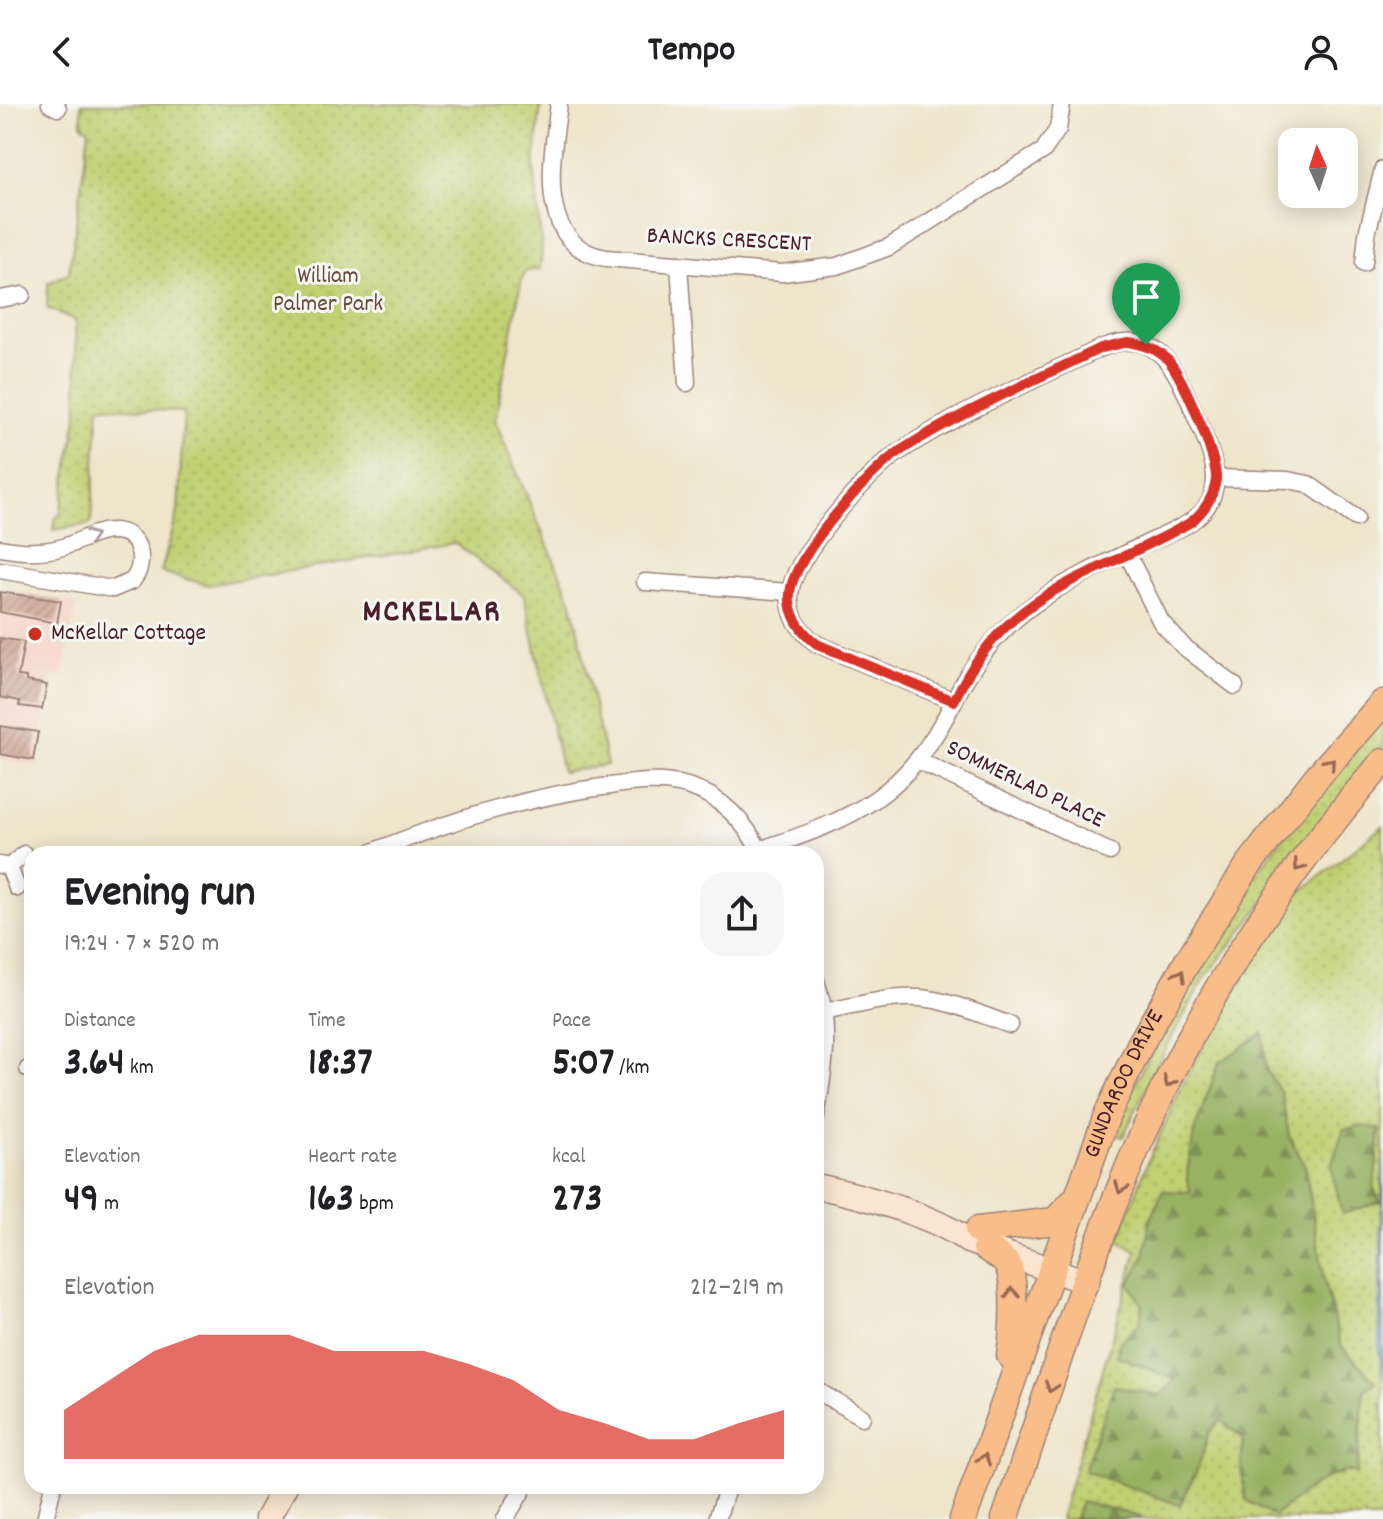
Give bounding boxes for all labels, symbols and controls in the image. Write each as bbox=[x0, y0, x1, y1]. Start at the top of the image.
text: Tempo bbox=[648, 26, 735, 78]
icon: back bbox=[40, 30, 84, 74]
icon: person bbox=[1299, 30, 1343, 74]
north arrow bbox=[1278, 128, 1358, 208]
map controls bbox=[1278, 128, 1358, 208]
street label: BANCKS CRESCENT bbox=[646, 220, 812, 262]
park label: William Palmer Park bbox=[273, 260, 383, 322]
pin bbox=[1112, 263, 1180, 345]
icon: arrive bbox=[1124, 275, 1168, 319]
one-way arrow bbox=[84, 529, 98, 546]
district label: MCKELLAR bbox=[362, 591, 502, 637]
place label: McKellar Cottage bbox=[51, 617, 206, 651]
marker: McKellar Cottage bbox=[26, 625, 44, 643]
street label: SOMMERLAD PLACE bbox=[940, 732, 1110, 838]
one-way arrow bbox=[1320, 758, 1334, 773]
one-way arrow bbox=[1295, 858, 1309, 872]
text: Evening run bbox=[64, 864, 255, 927]
button: share bbox=[700, 872, 784, 956]
text: 19:24 · 7 × 520 m bbox=[64, 926, 219, 963]
one-way arrow bbox=[1170, 969, 1186, 984]
street label: GUNDAROO DRIVE bbox=[1076, 1004, 1173, 1163]
text: Distance bbox=[64, 1006, 136, 1037]
text: Time bbox=[308, 1006, 346, 1037]
text: Pace bbox=[552, 1006, 591, 1037]
text: 3.64 bbox=[64, 1037, 125, 1094]
text: 18:37 bbox=[308, 1037, 373, 1094]
text: 5:07 bbox=[552, 1037, 614, 1094]
text: km bbox=[125, 1053, 154, 1084]
text: /km bbox=[614, 1053, 650, 1084]
one-way arrow bbox=[1163, 1073, 1178, 1088]
text: Elevation bbox=[64, 1142, 141, 1173]
text: Heart rate bbox=[308, 1142, 397, 1173]
text: kcal bbox=[552, 1142, 585, 1173]
text: 49 bbox=[64, 1173, 99, 1230]
text: 163 bbox=[308, 1173, 354, 1230]
text: 273 bbox=[552, 1173, 603, 1230]
one-way arrow bbox=[1114, 1180, 1131, 1194]
text: m bbox=[99, 1189, 119, 1220]
text: bpm bbox=[354, 1189, 394, 1220]
text: Elevation bbox=[64, 1270, 154, 1307]
text: 212–219 m bbox=[690, 1270, 784, 1307]
one-way arrow bbox=[1004, 1286, 1021, 1299]
one-way arrow bbox=[1044, 1379, 1060, 1393]
one-way arrow bbox=[974, 1452, 990, 1466]

